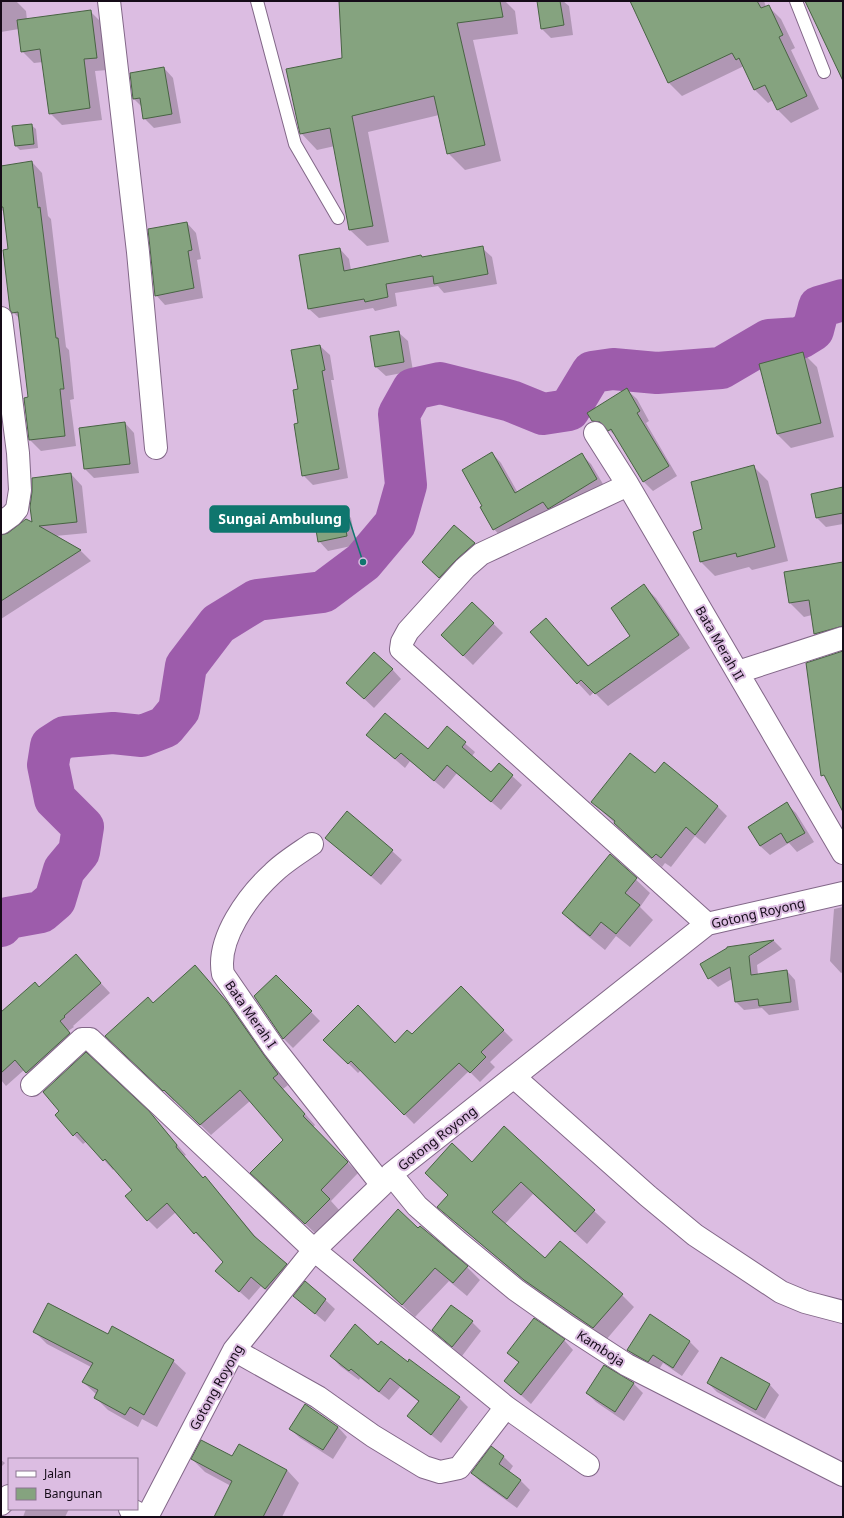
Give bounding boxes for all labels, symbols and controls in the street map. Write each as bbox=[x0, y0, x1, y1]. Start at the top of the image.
callout: Sungai Ambulung bbox=[210, 506, 349, 532]
text: Sungai Ambulung bbox=[218, 509, 342, 528]
street label: Bata Merah II bbox=[691, 603, 749, 683]
street label: Gotong Royong bbox=[709, 893, 807, 933]
street label: Bata Merah I bbox=[221, 977, 281, 1051]
street label: Gotong Royong bbox=[394, 1102, 480, 1174]
street label: Kamboja bbox=[573, 1326, 629, 1370]
street label: Gotong Royong bbox=[185, 1341, 247, 1433]
legend bbox=[8, 1458, 138, 1510]
text: Jalan bbox=[43, 1465, 71, 1482]
text: Bangunan bbox=[44, 1485, 102, 1502]

